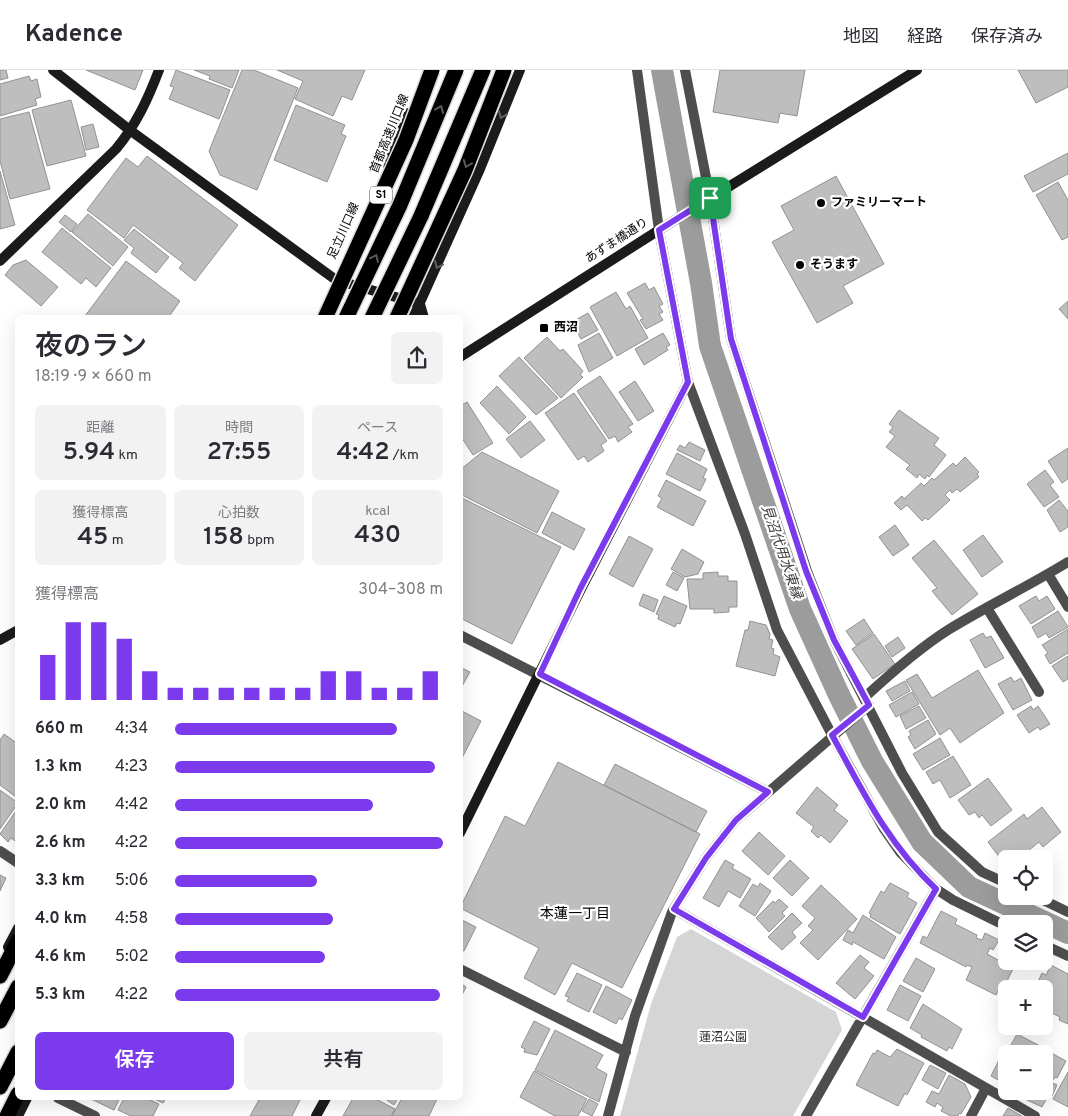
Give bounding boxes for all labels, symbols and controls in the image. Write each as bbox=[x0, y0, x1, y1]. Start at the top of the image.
text: Kadence bbox=[25, 20, 123, 50]
text: 地図 bbox=[843, 26, 879, 49]
text: 経路 bbox=[907, 26, 943, 49]
text: 保存済み bbox=[971, 26, 1043, 49]
street label: 首都高速川口線 bbox=[367, 92, 413, 176]
one-way arrow bbox=[434, 105, 444, 114]
one-way arrow bbox=[498, 110, 508, 119]
one-way arrow bbox=[463, 159, 473, 168]
pin bbox=[689, 177, 731, 219]
icon: arrive bbox=[696, 184, 724, 212]
road number: S1 bbox=[370, 186, 392, 204]
place label: ファミリーマート bbox=[831, 195, 927, 211]
marker: ファミリーマート bbox=[815, 197, 827, 209]
street label: 足立川口線 bbox=[324, 200, 364, 262]
street label: あずま橋通り bbox=[582, 215, 652, 267]
one-way arrow bbox=[369, 254, 379, 263]
place label: そうます bbox=[810, 257, 858, 273]
marker: そうます bbox=[794, 259, 806, 271]
one-way arrow bbox=[434, 260, 444, 269]
place label: 西沼 bbox=[554, 320, 578, 336]
marker: 西沼 bbox=[538, 322, 550, 334]
text: 夜のラン bbox=[35, 330, 147, 366]
button: share bbox=[391, 332, 443, 384]
text: 18:19 · 9 × 660 m bbox=[35, 367, 151, 387]
text: 距離 bbox=[86, 420, 114, 437]
text: 時間 bbox=[225, 420, 253, 437]
text: ペース bbox=[357, 420, 398, 437]
text: 5.94 bbox=[63, 437, 115, 469]
text: 27:55 bbox=[207, 437, 271, 469]
text: 4:42 bbox=[336, 437, 389, 469]
text: km bbox=[115, 447, 138, 464]
text: /km bbox=[389, 447, 419, 464]
text: kcal bbox=[365, 503, 390, 520]
water label: 見沼代用水東縁 bbox=[757, 503, 806, 603]
text: 獲得標高 bbox=[72, 505, 128, 522]
text: 心拍数 bbox=[218, 505, 260, 522]
text: 430 bbox=[354, 520, 401, 552]
text: 45 bbox=[77, 522, 108, 554]
text: 158 bbox=[203, 522, 244, 554]
text: m bbox=[108, 532, 124, 549]
text: bpm bbox=[244, 532, 275, 549]
text: 304–308 m bbox=[358, 580, 443, 600]
text: 獲得標高 bbox=[35, 585, 99, 605]
text: 660 m bbox=[35, 719, 83, 739]
text: 4:34 bbox=[115, 719, 148, 739]
text: 1.3 km bbox=[35, 757, 82, 777]
text: 4:23 bbox=[115, 757, 148, 777]
text: 2.0 km bbox=[35, 795, 86, 815]
text: 4:42 bbox=[115, 795, 148, 815]
text: 2.6 km bbox=[35, 833, 86, 853]
text: 4:22 bbox=[115, 833, 148, 853]
map controls bbox=[998, 850, 1053, 1100]
button: locate bbox=[998, 850, 1053, 905]
text: 3.3 km bbox=[35, 871, 85, 891]
text: 5:06 bbox=[115, 871, 148, 891]
district label: 本蓮一丁目 bbox=[540, 906, 610, 923]
text: 4.0 km bbox=[35, 909, 87, 929]
text: 4:58 bbox=[115, 909, 148, 929]
button: layers bbox=[998, 915, 1053, 970]
text: 4.6 km bbox=[35, 947, 86, 967]
text: 5:02 bbox=[115, 947, 149, 967]
button: + bbox=[998, 980, 1053, 1035]
text: 5.3 km bbox=[35, 985, 85, 1005]
text: 4:22 bbox=[115, 985, 148, 1005]
park label: 蓮沼公園 bbox=[699, 1030, 747, 1046]
button: 保存 bbox=[35, 1032, 234, 1090]
button: 共有 bbox=[244, 1032, 443, 1090]
button: − bbox=[998, 1045, 1053, 1100]

